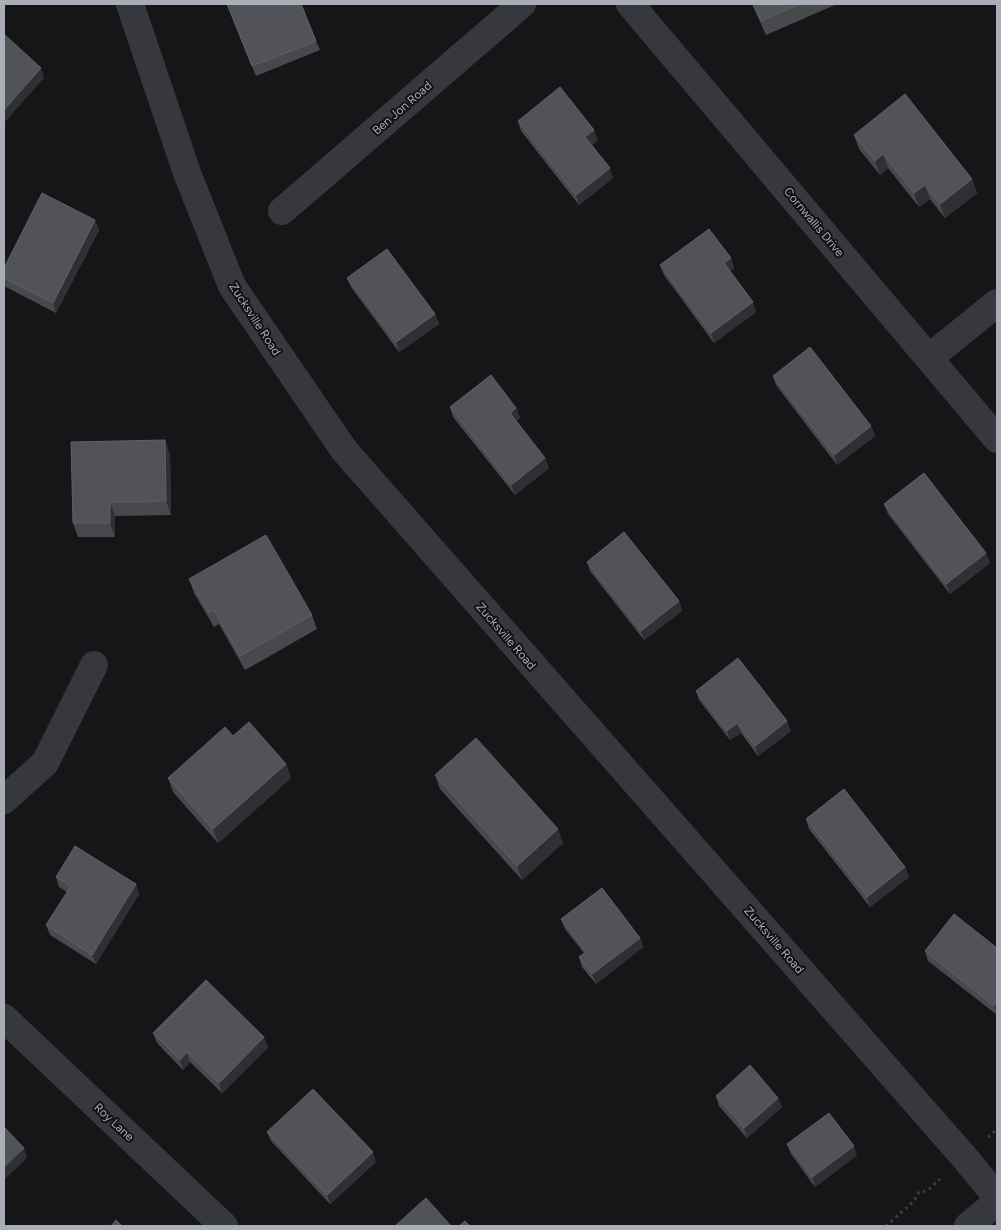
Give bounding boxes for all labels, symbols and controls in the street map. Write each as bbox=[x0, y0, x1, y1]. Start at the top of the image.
street label: Ben Jon Road bbox=[369, 78, 435, 138]
street label: Cornwallis Drive bbox=[781, 185, 847, 260]
street label: Zucksville Road bbox=[226, 280, 284, 358]
street label: Zucksville Road bbox=[473, 600, 539, 672]
street label: Zucksville Road bbox=[741, 904, 807, 976]
street label: Roy Lane bbox=[91, 1100, 137, 1144]

